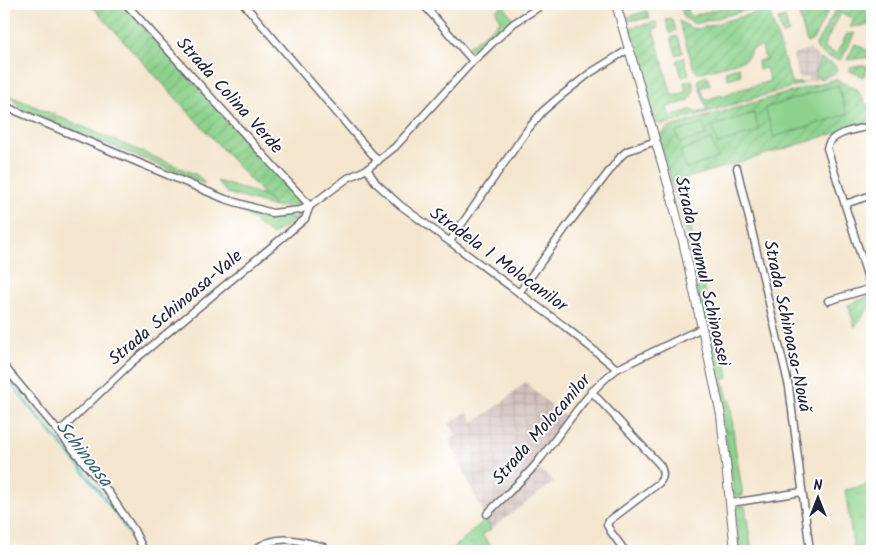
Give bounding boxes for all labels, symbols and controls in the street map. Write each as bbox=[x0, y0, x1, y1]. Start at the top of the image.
street label: Strada Colina Verde bbox=[168, 31, 290, 161]
street label: Strada Drumul Schinoasei bbox=[666, 173, 738, 370]
street label: Stradela 1 Molocanilor bbox=[423, 200, 574, 321]
street label: Strada Schinoasa-Nouă bbox=[754, 238, 819, 416]
street label: Strada Schinoasa-Vale bbox=[102, 243, 250, 373]
street label: Strada Molocanilor bbox=[485, 367, 599, 492]
water label: Schinoasa bbox=[48, 414, 120, 495]
north arrow bbox=[794, 472, 844, 522]
text: N bbox=[814, 475, 823, 497]

